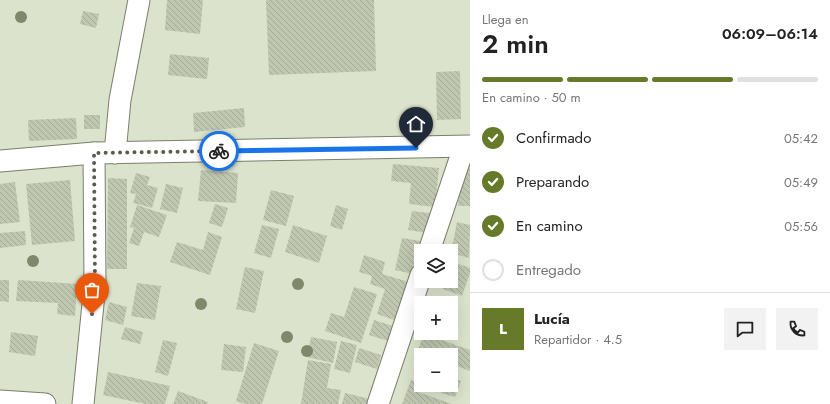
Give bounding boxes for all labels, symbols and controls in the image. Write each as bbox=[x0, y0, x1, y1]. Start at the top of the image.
text: Llega en bbox=[482, 10, 529, 29]
text: 06:09–06:14 bbox=[722, 23, 818, 45]
text: 2 min bbox=[482, 25, 549, 63]
text: En camino · 50 m bbox=[482, 88, 581, 107]
pin bbox=[399, 107, 433, 148]
icon: home bbox=[405, 113, 427, 135]
icon: check bbox=[482, 127, 504, 149]
text: Confirmado bbox=[516, 127, 591, 149]
text: 05:42 bbox=[784, 129, 818, 148]
courier bbox=[199, 131, 239, 171]
icon: bike bbox=[208, 140, 230, 162]
icon: check bbox=[482, 171, 504, 193]
text: Preparando bbox=[516, 171, 589, 193]
text: 05:49 bbox=[784, 173, 818, 192]
icon: check bbox=[482, 215, 504, 237]
text: En camino bbox=[516, 215, 583, 237]
text: 05:56 bbox=[784, 217, 818, 236]
map controls bbox=[414, 244, 458, 392]
button: layers bbox=[414, 244, 458, 288]
text: Entregado bbox=[516, 259, 581, 281]
pin bbox=[75, 273, 109, 314]
icon: bag bbox=[81, 279, 103, 301]
button: + bbox=[414, 296, 458, 340]
text: Lucía bbox=[534, 308, 570, 330]
button: chat bbox=[724, 308, 766, 350]
button: phone bbox=[776, 308, 818, 350]
text: L bbox=[499, 318, 507, 340]
text: Repartidor · 4.5 bbox=[534, 330, 622, 349]
button: − bbox=[414, 348, 458, 392]

